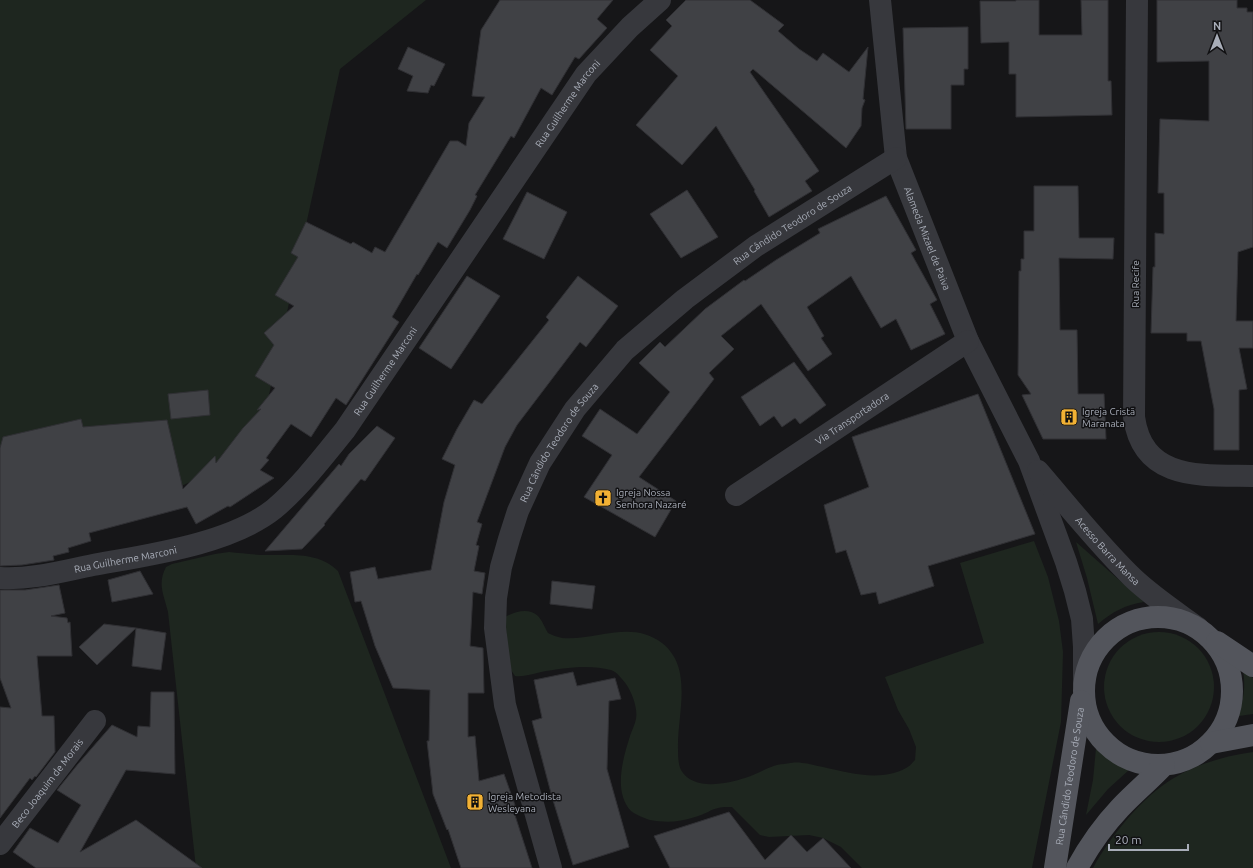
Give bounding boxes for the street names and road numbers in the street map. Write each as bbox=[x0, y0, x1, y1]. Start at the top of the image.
street label: Rua Guilherme Marconi bbox=[533, 57, 602, 149]
street label: Rua Cândido Teodoro de Souza bbox=[731, 182, 854, 267]
street label: Alameda Mizael de Paiva bbox=[902, 185, 953, 292]
street label: Rua Recife bbox=[1130, 260, 1141, 308]
street label: Rua Guilherme Marconi bbox=[351, 325, 419, 417]
street label: Rua Cândido Teodoro de Souza bbox=[517, 381, 600, 504]
street label: Via Transportadora bbox=[813, 390, 891, 446]
street label: Acesso Barra Mansa bbox=[1074, 514, 1142, 587]
street label: Rua Guilherme Marconi bbox=[73, 544, 178, 574]
street label: Rua Cândido Teodoro de Souza bbox=[1053, 707, 1085, 846]
street label: Beco Joaquim de Morais bbox=[9, 736, 85, 830]

